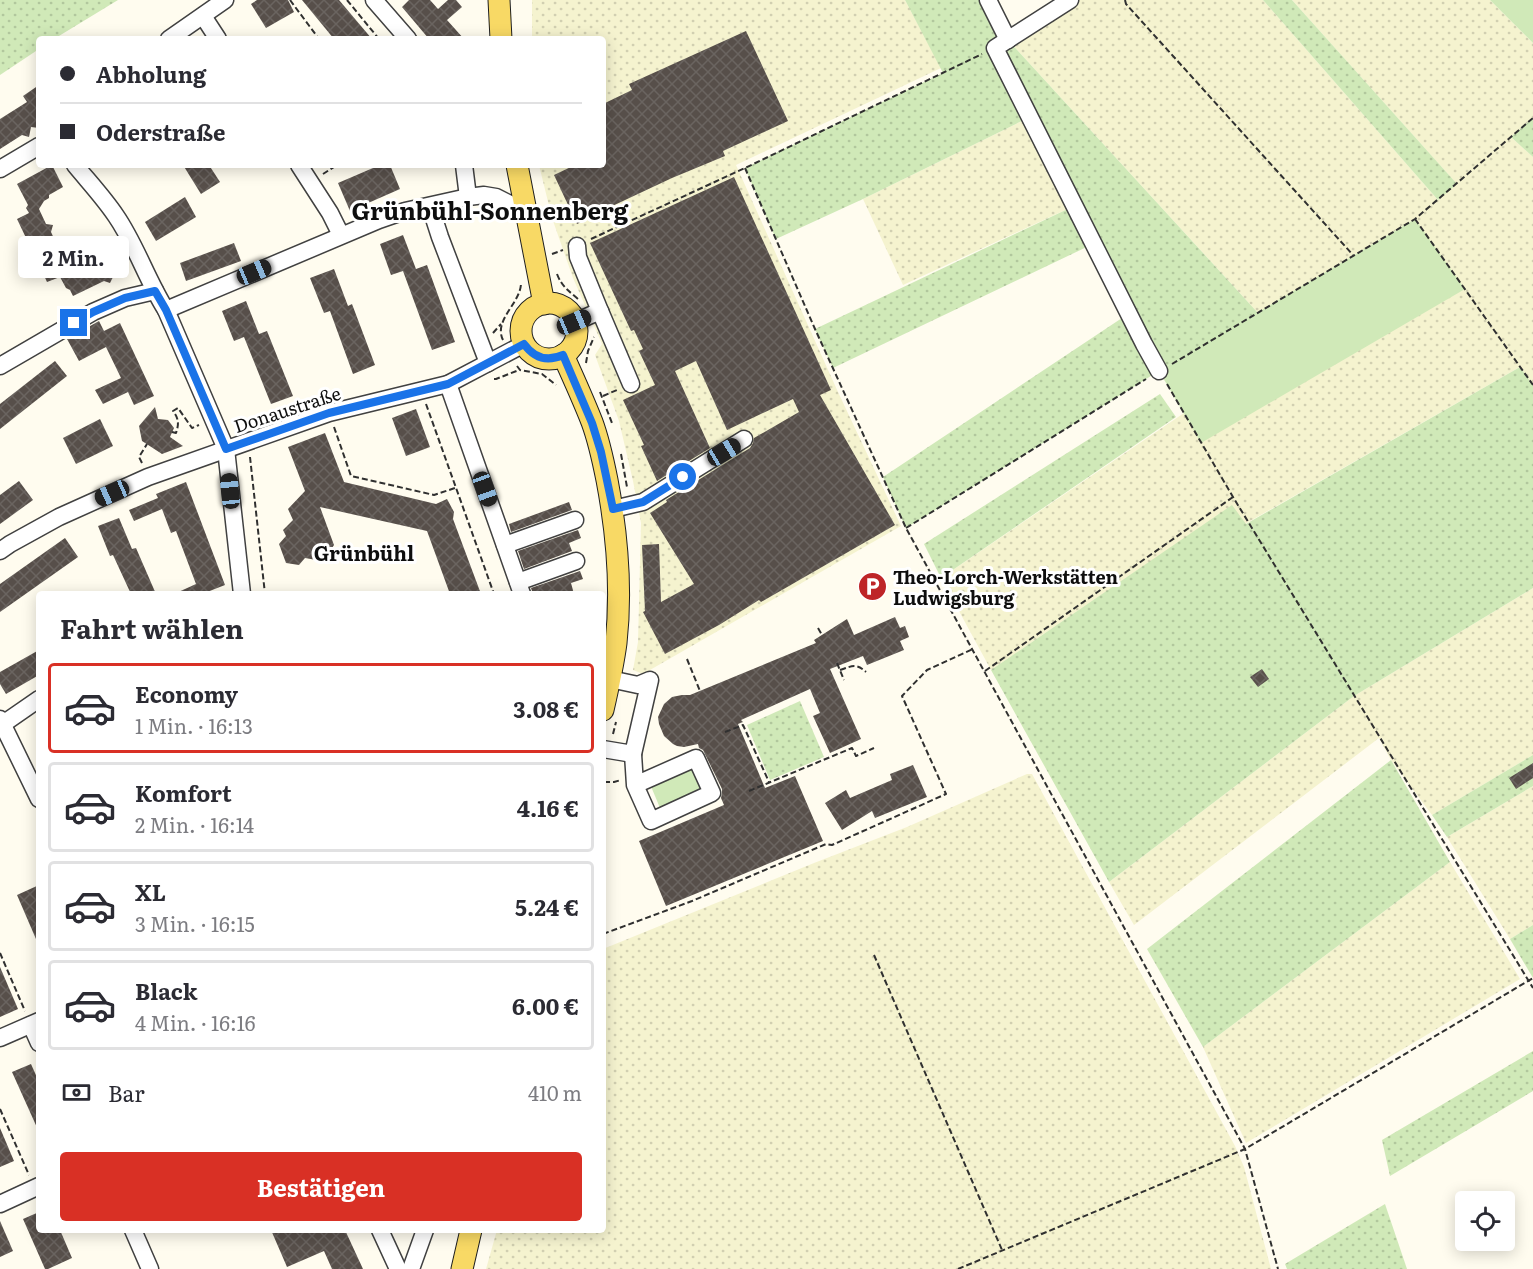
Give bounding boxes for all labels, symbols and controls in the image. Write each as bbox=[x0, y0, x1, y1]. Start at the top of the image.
text: Abholung bbox=[96, 57, 206, 90]
text: Oderstraße bbox=[96, 115, 226, 148]
district label: Grünbühl-Sonnenberg bbox=[352, 192, 629, 227]
callout: 2 Min. bbox=[19, 236, 130, 278]
text: 2 Min. bbox=[42, 242, 105, 272]
car bbox=[234, 257, 274, 287]
car bbox=[554, 307, 594, 337]
route end bbox=[60, 309, 87, 336]
street label: Donaustraße bbox=[230, 379, 344, 439]
car bbox=[704, 435, 744, 469]
route start bbox=[669, 463, 696, 490]
car bbox=[470, 469, 500, 509]
car bbox=[219, 472, 241, 510]
car bbox=[92, 477, 132, 509]
district label: Grünbühl bbox=[314, 537, 414, 567]
place label: Theo-Lorch-Werkstätten Ludwigsburg bbox=[893, 563, 1118, 611]
parking icon: Theo-Lorch-Werkstätten Ludwigsburg bbox=[856, 570, 888, 602]
text: Fahrt wählen bbox=[60, 607, 244, 647]
text: Economy bbox=[135, 677, 238, 710]
icon: car bbox=[63, 681, 117, 735]
text: 3.08 € bbox=[513, 692, 579, 725]
text: 1 Min. · 16:13 bbox=[135, 710, 253, 740]
text: Komfort bbox=[135, 776, 232, 809]
icon: car bbox=[63, 780, 117, 834]
text: 4.16 € bbox=[517, 791, 579, 824]
text: 2 Min. · 16:14 bbox=[135, 809, 254, 839]
text: XL bbox=[135, 875, 166, 908]
icon: car bbox=[63, 879, 117, 933]
text: 5.24 € bbox=[515, 890, 579, 923]
text: 3 Min. · 16:15 bbox=[135, 908, 255, 938]
text: Black bbox=[135, 974, 197, 1007]
icon: car bbox=[63, 978, 117, 1032]
text: 6.00 € bbox=[512, 989, 579, 1022]
text: 4 Min. · 16:16 bbox=[135, 1007, 256, 1037]
icon: cash bbox=[60, 1076, 93, 1109]
text: Bar bbox=[108, 1076, 145, 1109]
text: 410 m bbox=[528, 1077, 582, 1107]
button: Bestätigen bbox=[60, 1152, 582, 1221]
map controls bbox=[1455, 1191, 1515, 1251]
button: locate bbox=[1455, 1191, 1515, 1251]

